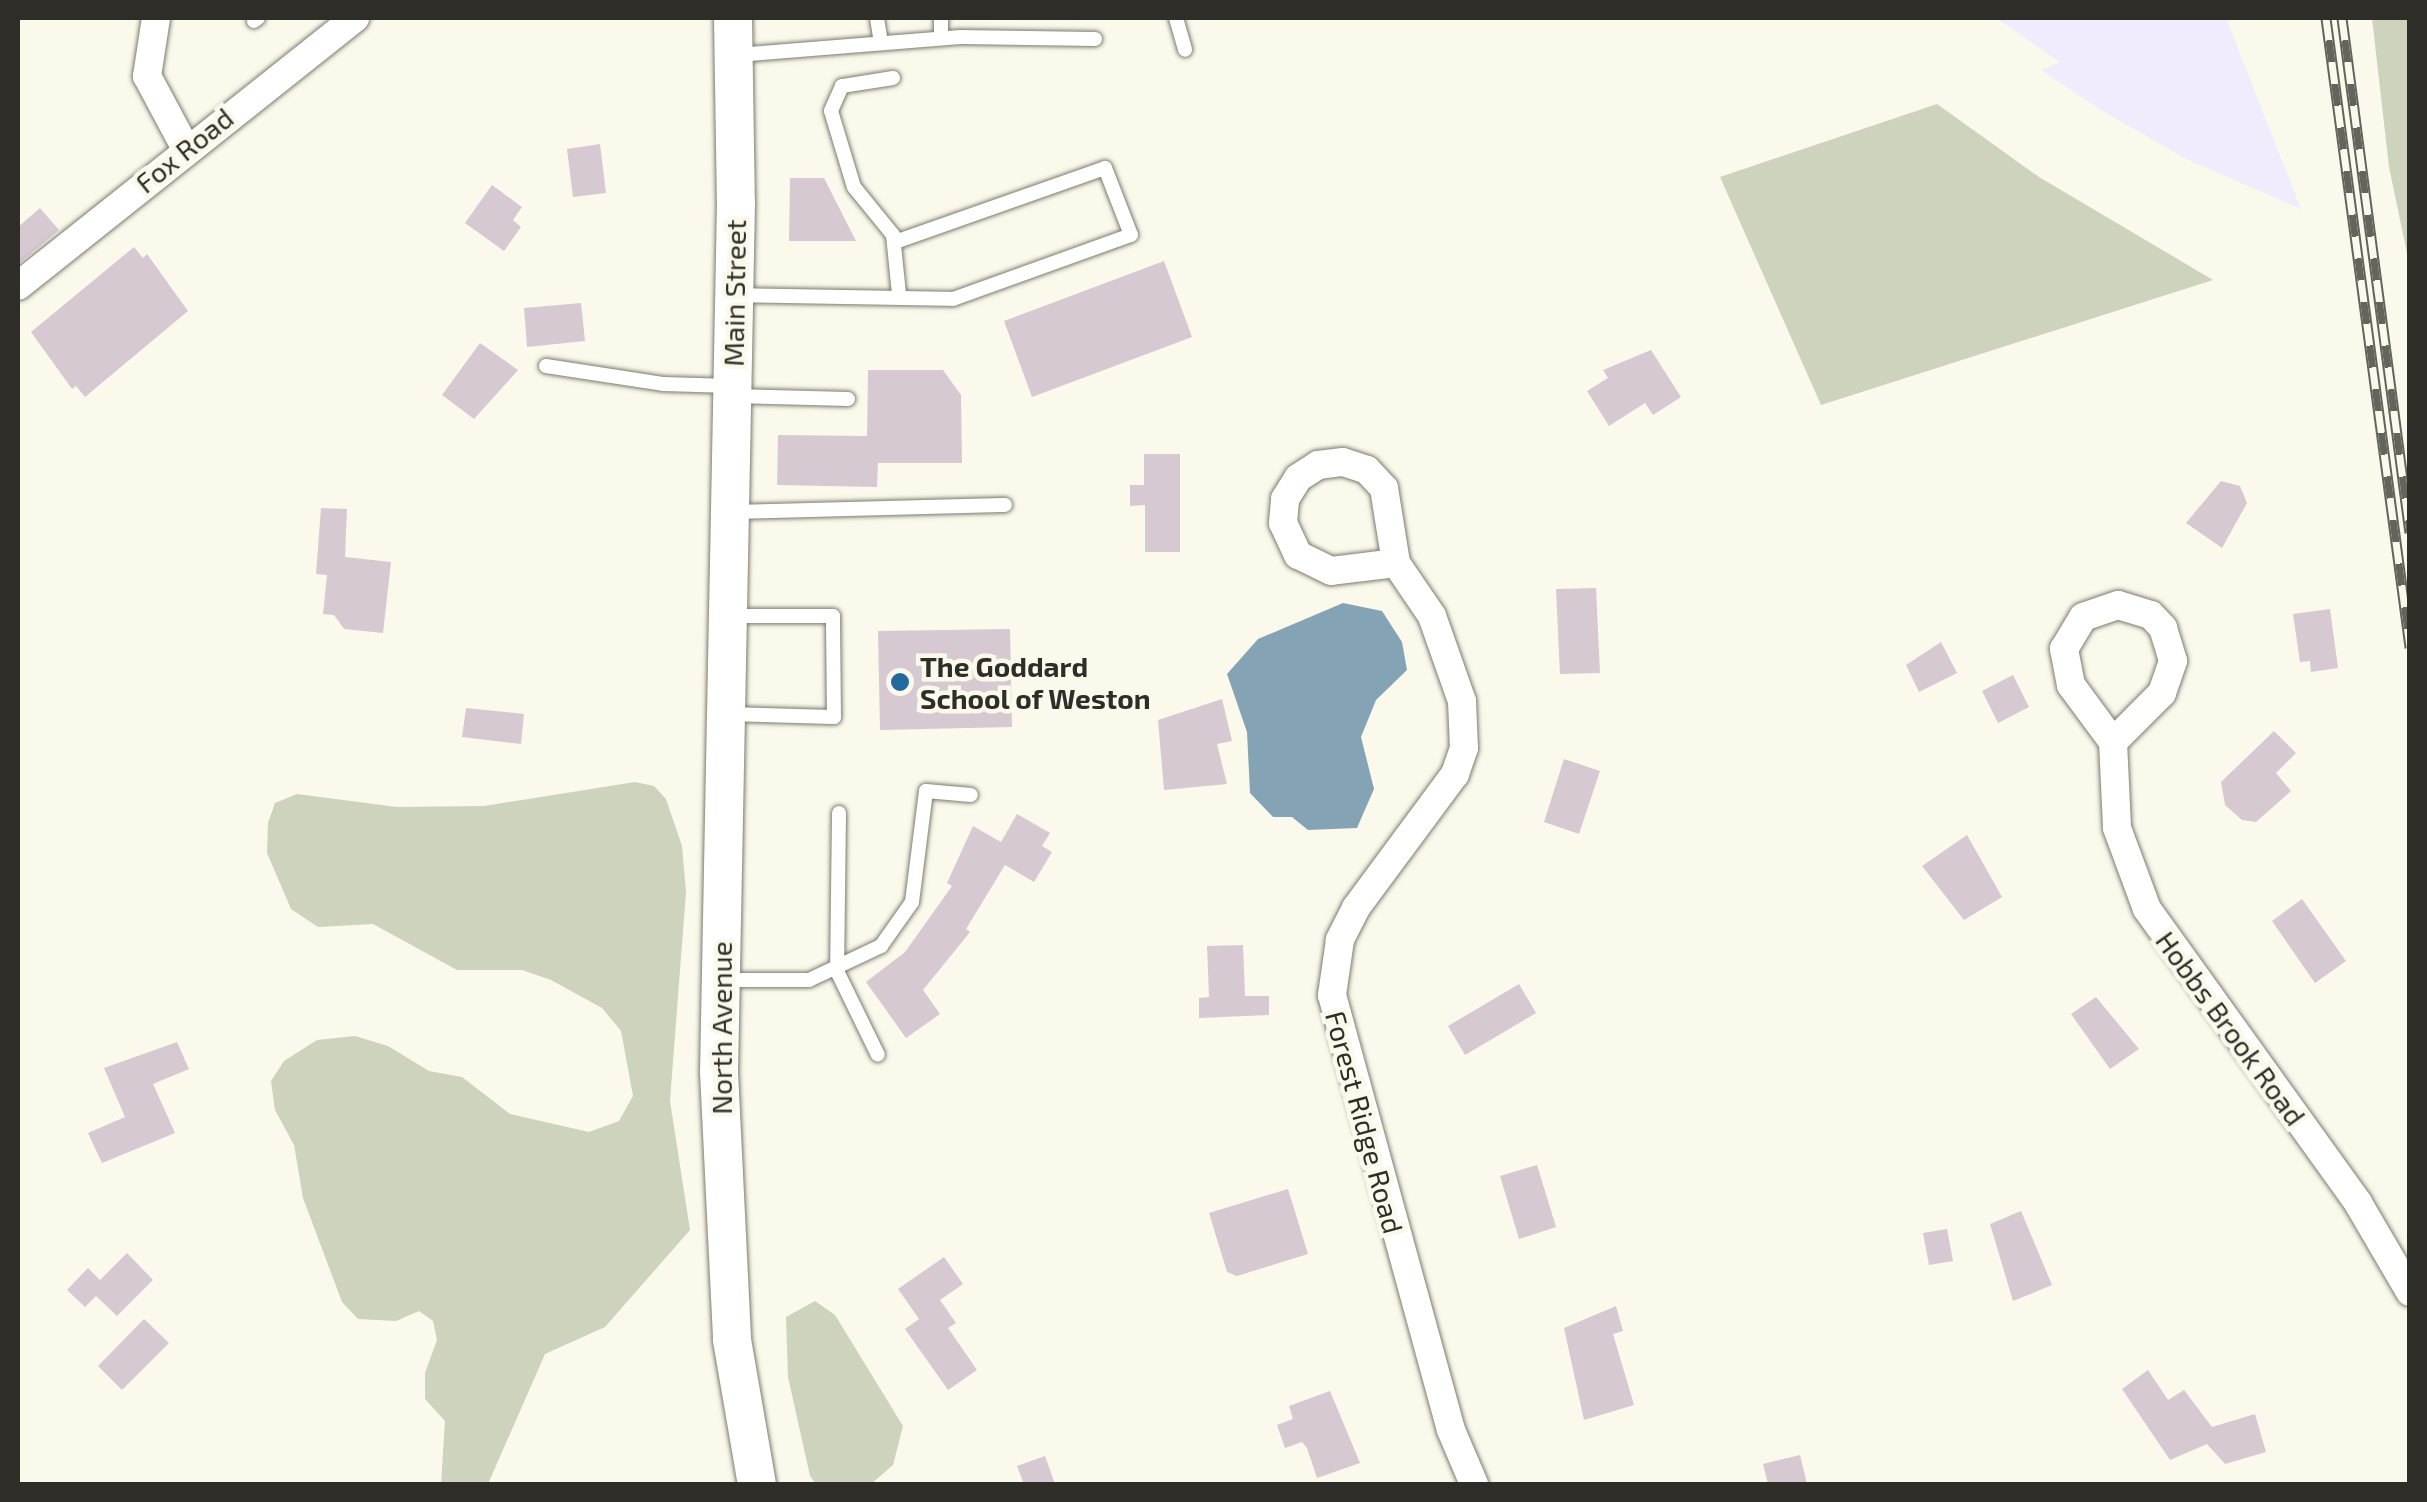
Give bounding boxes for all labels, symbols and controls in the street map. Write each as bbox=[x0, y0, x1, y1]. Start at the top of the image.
street label: Fox Road bbox=[128, 101, 240, 199]
street label: Main Street bbox=[716, 219, 752, 367]
place label: The Goddard School of Weston bbox=[920, 649, 1152, 715]
marker: The Goddard School of Weston bbox=[889, 671, 911, 693]
street label: Hobbs Brook Road bbox=[2149, 924, 2313, 1132]
street label: North Avenue bbox=[704, 941, 738, 1115]
street label: Forest Ridge Road bbox=[1319, 1007, 1411, 1237]

